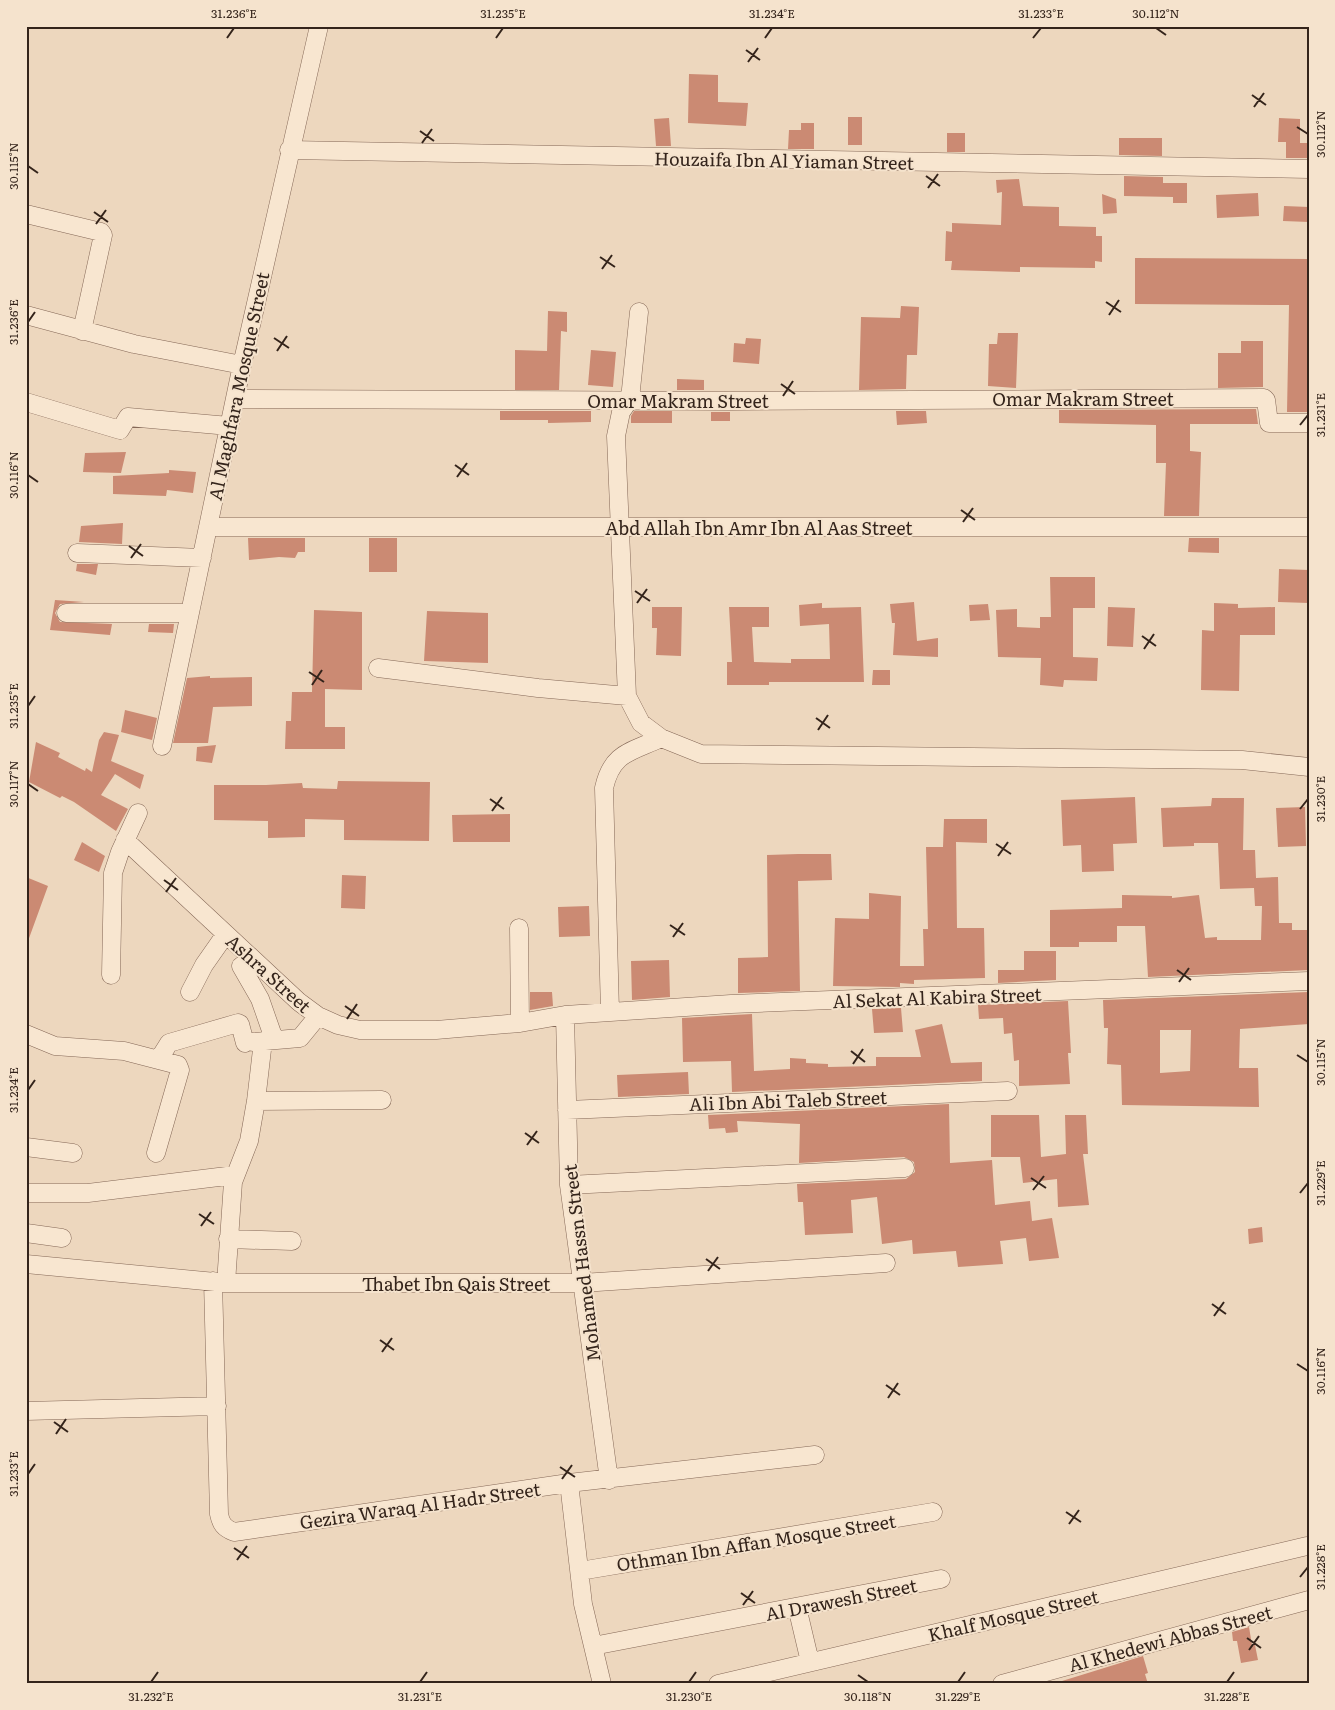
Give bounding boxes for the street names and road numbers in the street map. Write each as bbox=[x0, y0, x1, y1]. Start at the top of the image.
street label: Houzaifa Ibn Al Yiaman Street bbox=[654, 144, 915, 176]
street label: Al Maghfara Mosque Street bbox=[201, 269, 276, 503]
street label: Omar Makram Street bbox=[992, 385, 1175, 412]
street label: Omar Makram Street bbox=[587, 387, 770, 414]
street label: Abd Allah Ibn Amr Ibn Al Aas Street bbox=[605, 514, 913, 541]
street label: Ashra Street bbox=[220, 927, 318, 1019]
street label: Al Sekat Al Kabira Street bbox=[832, 980, 1043, 1014]
street label: Ali Ibn Abi Taleb Street bbox=[688, 1083, 888, 1117]
street label: Mohamed Hassn Street bbox=[555, 1162, 607, 1363]
street label: Thabet Ibn Qais Street bbox=[362, 1270, 551, 1297]
street label: Gezira Waraq Al Hadr Street bbox=[298, 1475, 543, 1535]
street label: Othman Ibn Affan Mosque Street bbox=[614, 1506, 898, 1577]
street label: Al Drawesh Street bbox=[763, 1571, 920, 1627]
street label: Khalf Mosque Street bbox=[925, 1582, 1102, 1648]
street label: Al Khedewi Abbas Street bbox=[1065, 1598, 1275, 1678]

